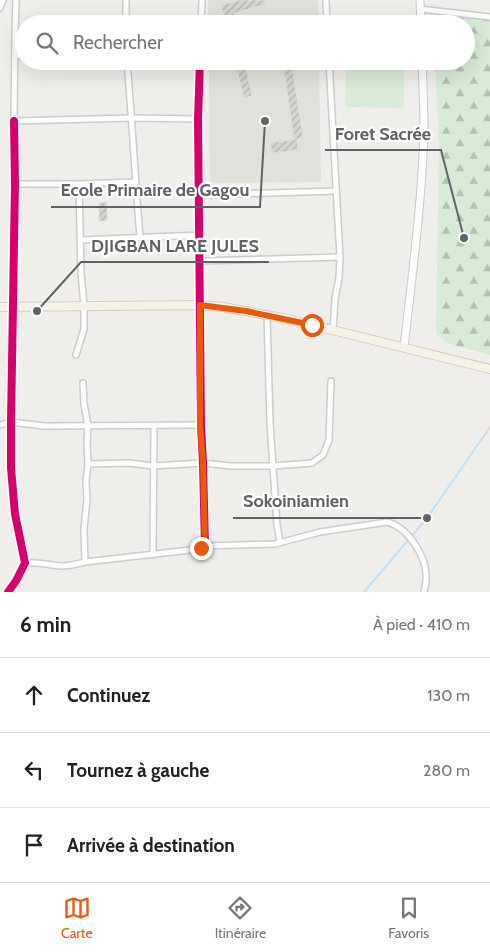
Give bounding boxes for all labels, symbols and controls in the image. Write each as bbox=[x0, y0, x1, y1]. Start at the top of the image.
search box bbox=[15, 15, 475, 70]
icon: search bbox=[33, 29, 61, 57]
text: Rechercher bbox=[73, 31, 163, 54]
callout: Foret Sacrée bbox=[325, 117, 441, 150]
text: Foret Sacrée bbox=[335, 123, 431, 145]
callout: Ecole Primaire de Gagou bbox=[51, 174, 260, 207]
text: Ecole Primaire de Gagou bbox=[61, 179, 249, 201]
callout: DJIGBAN LARE JULES bbox=[81, 229, 269, 262]
text: DJIGBAN LARE JULES bbox=[91, 235, 259, 257]
route start bbox=[301, 314, 324, 337]
callout: Sokoiniamien bbox=[233, 485, 359, 518]
text: Sokoiniamien bbox=[243, 490, 349, 512]
route end bbox=[190, 537, 213, 560]
text: 6 min bbox=[20, 612, 71, 637]
text: À pied · 410 m bbox=[373, 615, 470, 634]
icon: ahead bbox=[20, 681, 48, 709]
text: Continuez bbox=[67, 684, 150, 707]
text: 130 m bbox=[427, 686, 470, 705]
icon: left bbox=[20, 756, 48, 784]
text: Tournez à gauche bbox=[67, 759, 209, 782]
text: 280 m bbox=[423, 761, 470, 780]
icon: arrive bbox=[20, 831, 48, 859]
text: Arrivée à destination bbox=[67, 834, 235, 857]
tab: Carte bbox=[61, 894, 93, 942]
tab: Itinéraire bbox=[215, 894, 266, 942]
tab: Favoris bbox=[388, 894, 429, 942]

